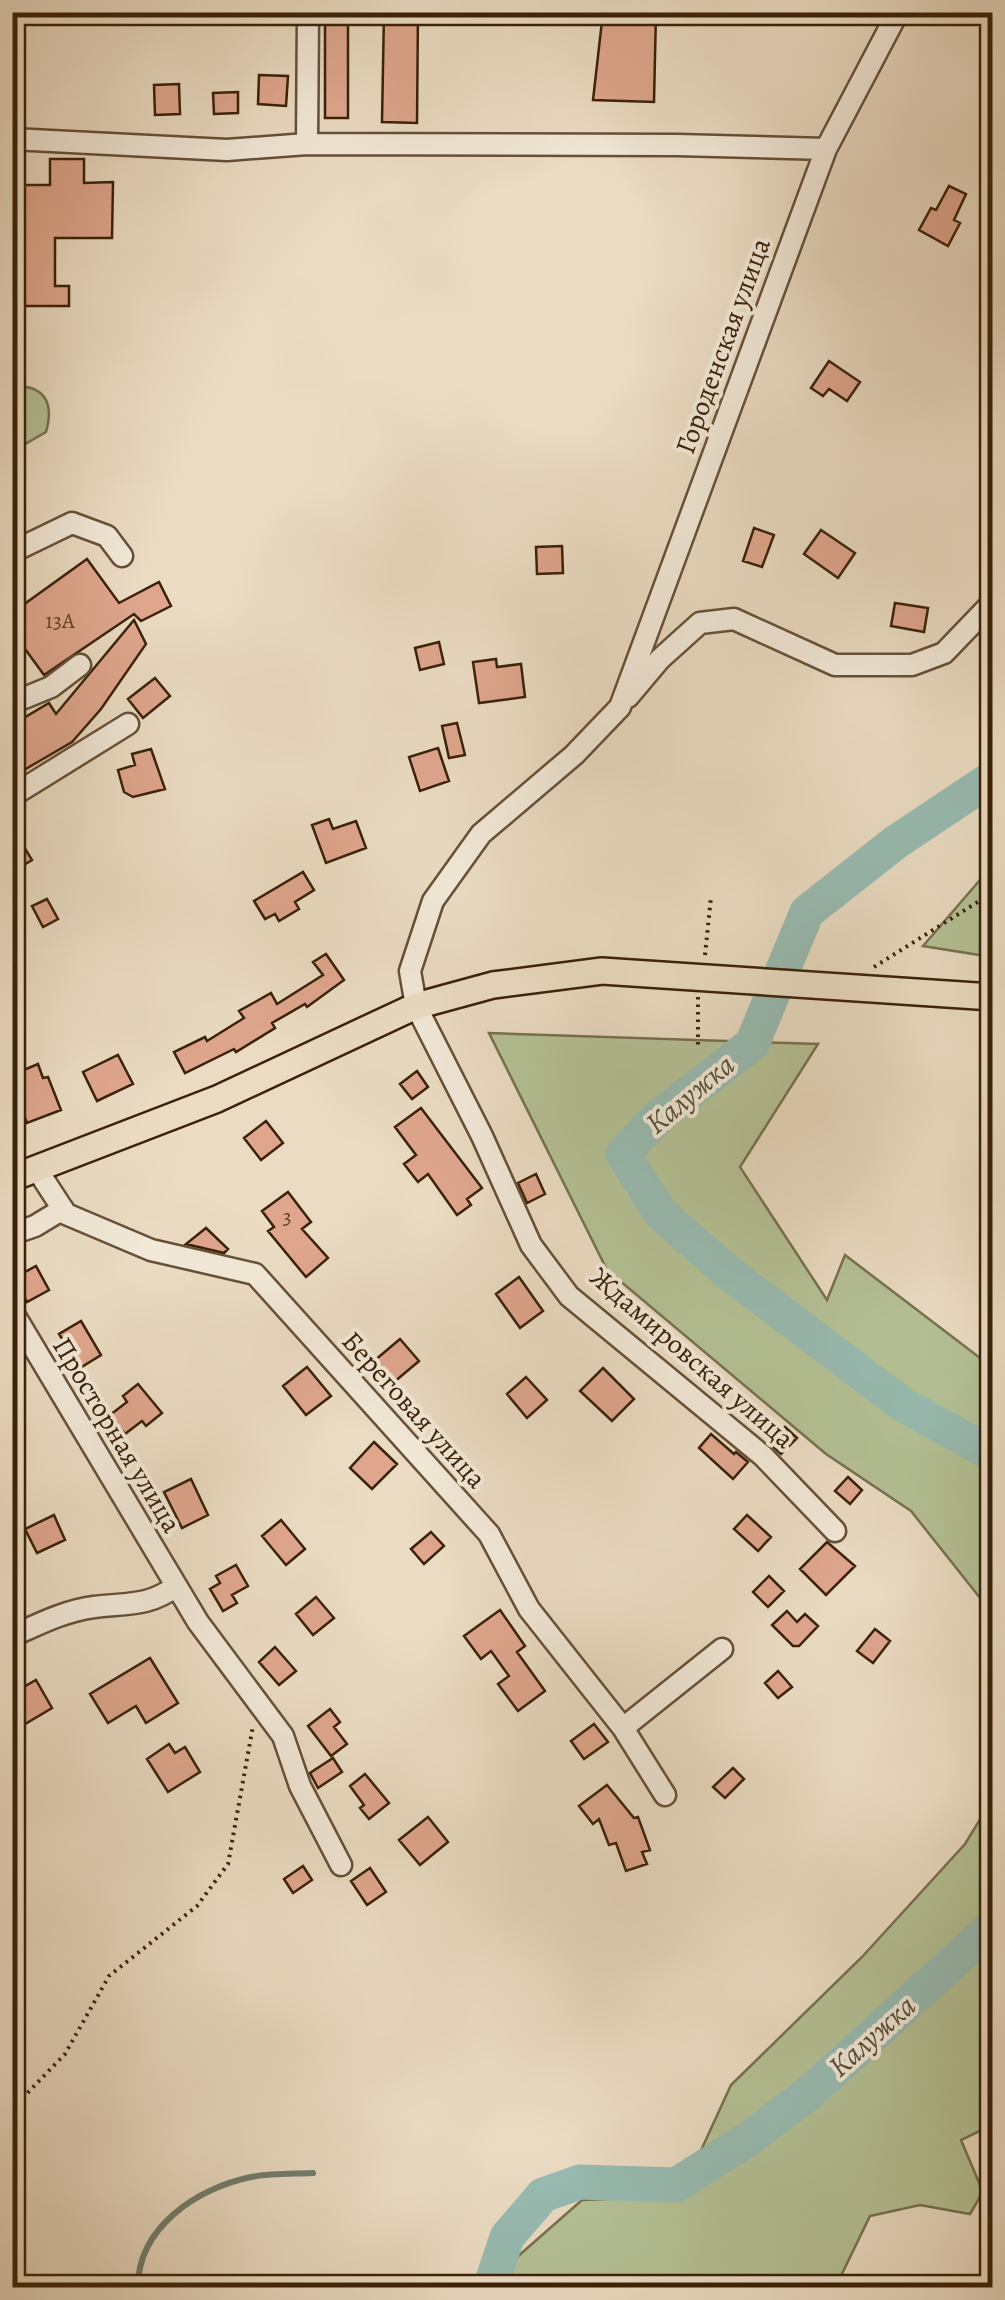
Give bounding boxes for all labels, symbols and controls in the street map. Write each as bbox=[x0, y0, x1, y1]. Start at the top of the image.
street label: Городенская улица bbox=[666, 233, 780, 459]
house number: 13А bbox=[45, 606, 76, 636]
water label: Калужка bbox=[637, 1045, 743, 1143]
house number: 3 bbox=[282, 1202, 292, 1232]
street label: Ждамировская улица bbox=[582, 1259, 802, 1457]
street label: Береговая улица bbox=[333, 1323, 495, 1497]
street label: Просторная улица bbox=[44, 1330, 190, 1540]
water label: Калужка bbox=[820, 1986, 924, 2086]

